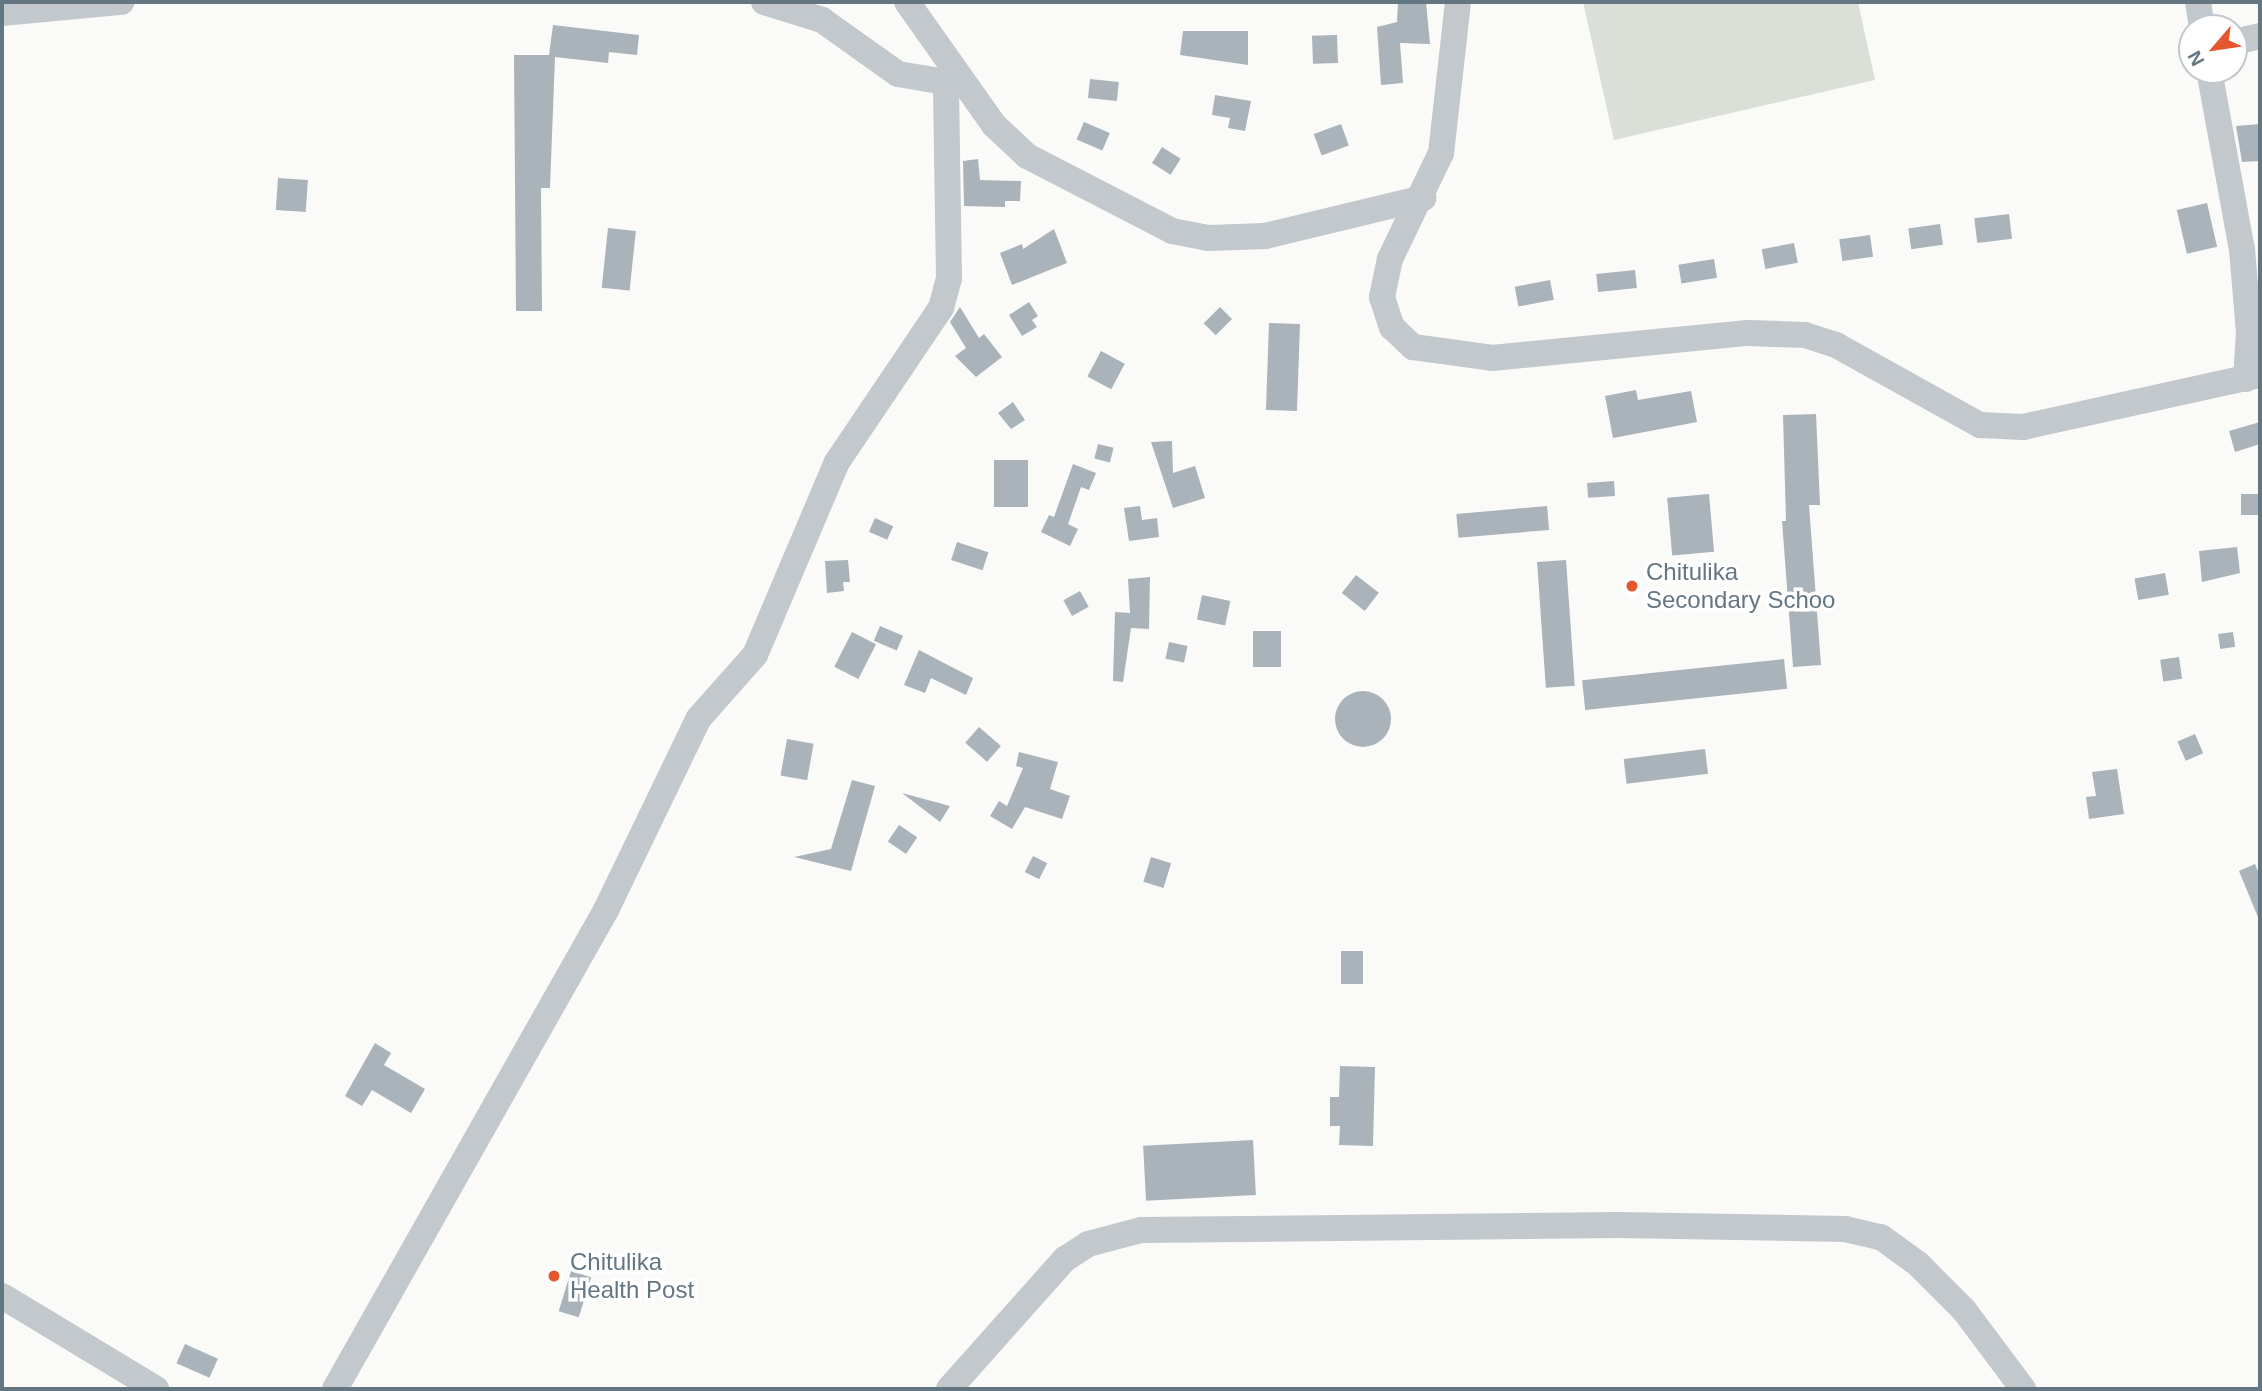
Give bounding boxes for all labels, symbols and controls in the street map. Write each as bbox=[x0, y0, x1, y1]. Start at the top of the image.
north arrow bbox=[2178, 14, 2248, 84]
text: N bbox=[2183, 47, 2208, 70]
place label: Chitulika Secondary Schoo bbox=[1646, 558, 1835, 614]
marker: Chitulika Secondary Schoo bbox=[1624, 578, 1640, 594]
place label: Chitulika Health Post bbox=[570, 1248, 694, 1304]
marker: Chitulika Health Post bbox=[544, 1266, 564, 1286]

